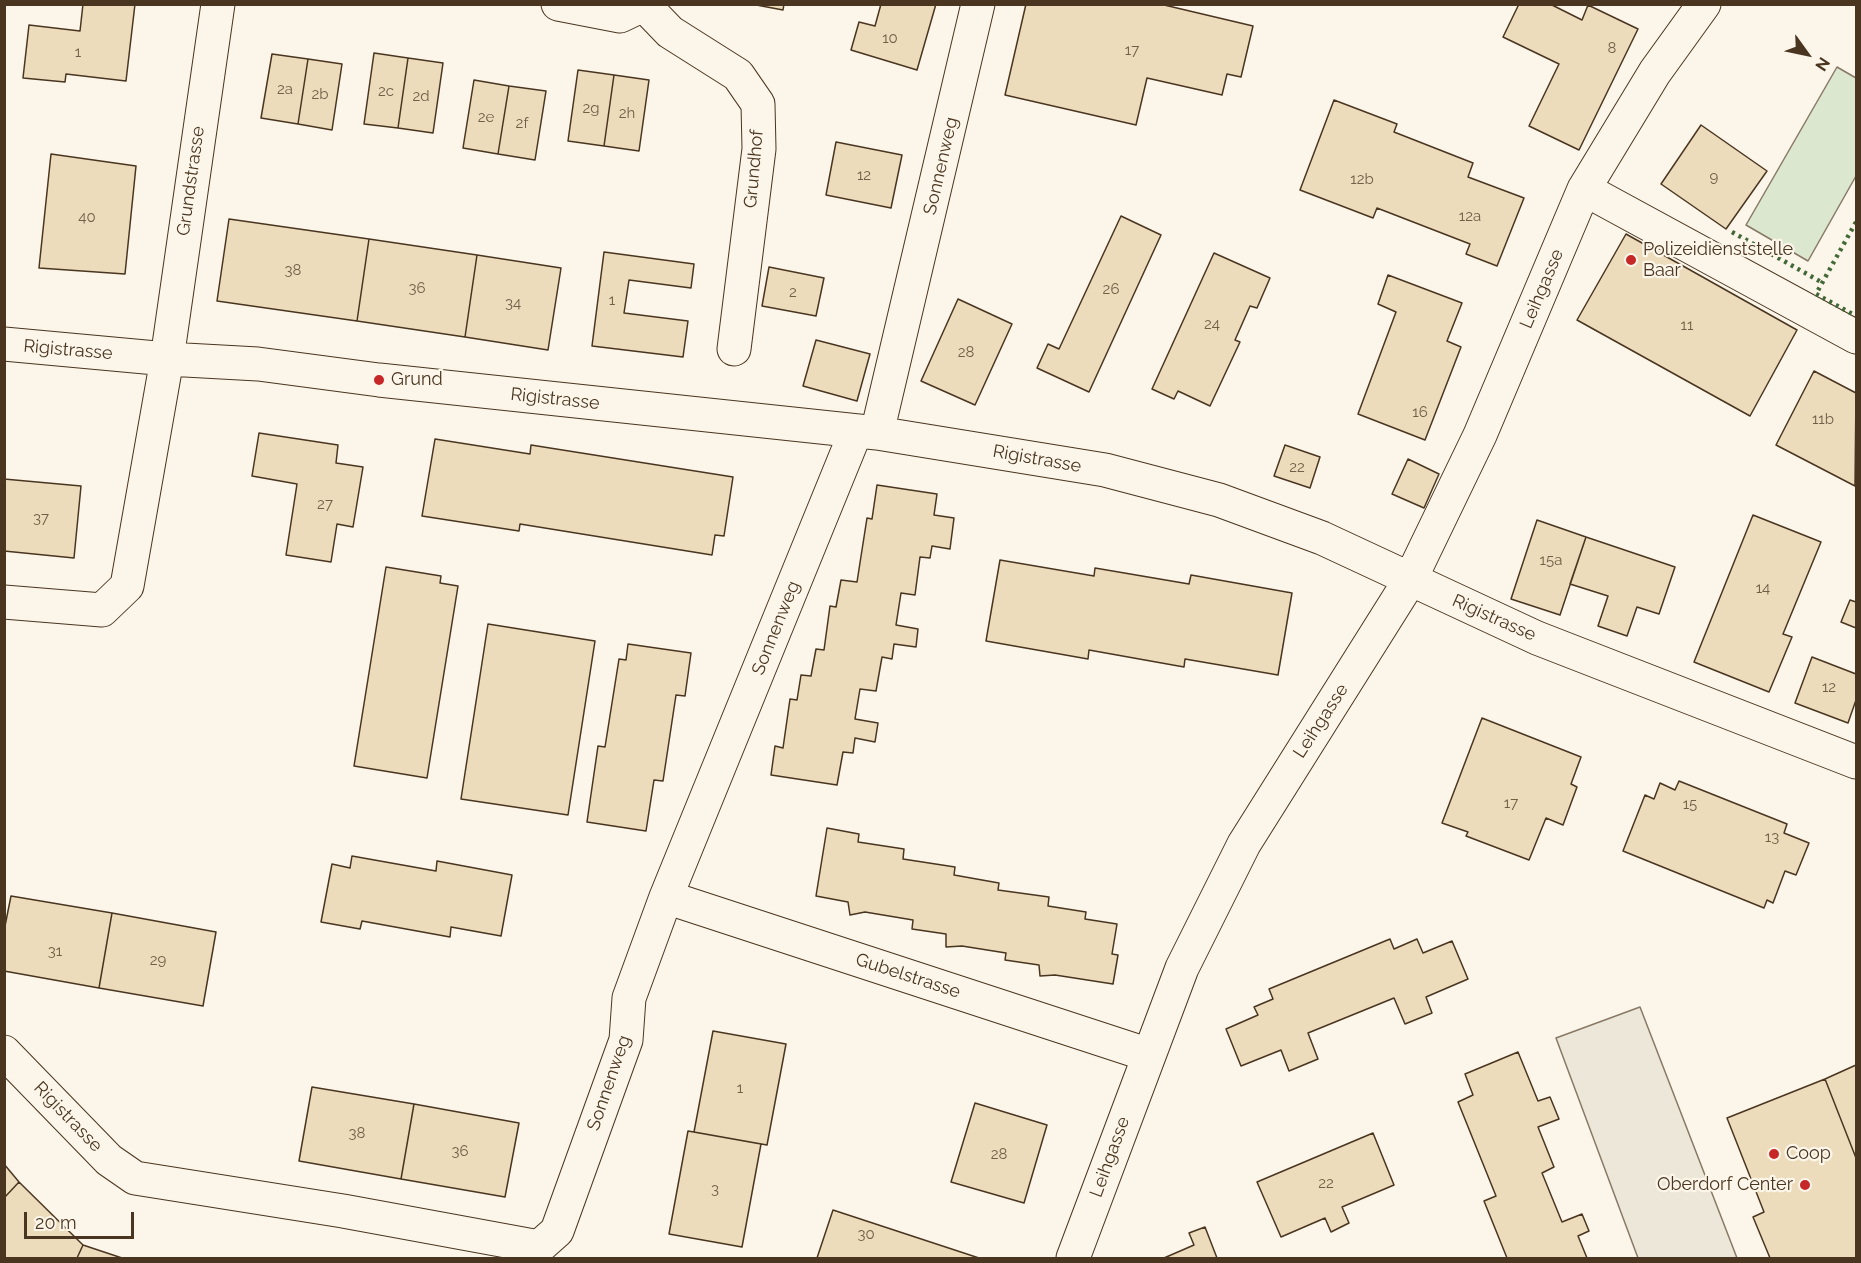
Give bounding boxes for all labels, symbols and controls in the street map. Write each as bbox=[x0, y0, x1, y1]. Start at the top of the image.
north arrow bbox=[1777, 24, 1837, 84]
house number: 10 bbox=[882, 29, 898, 47]
house number: 8 bbox=[1608, 39, 1616, 57]
house number: 17 bbox=[1125, 41, 1139, 59]
house number: 1 bbox=[75, 43, 81, 61]
text: N bbox=[1811, 54, 1834, 74]
house number: 2a bbox=[277, 80, 293, 98]
house number: 2c bbox=[378, 82, 394, 100]
house number: 2b bbox=[311, 85, 329, 103]
house number: 2d bbox=[412, 87, 430, 105]
house number: 2g bbox=[582, 99, 600, 117]
house number: 2h bbox=[619, 104, 635, 122]
house number: 2e bbox=[478, 108, 494, 126]
house number: 2f bbox=[516, 114, 528, 132]
street label: Sonnenweg bbox=[919, 115, 963, 217]
street label: Grundstrasse bbox=[173, 125, 209, 237]
street label: Grundhof bbox=[740, 129, 768, 209]
house number: 12 bbox=[857, 166, 871, 184]
house number: 9 bbox=[1710, 168, 1718, 186]
house number: 12b bbox=[1350, 170, 1374, 188]
house number: 12a bbox=[1459, 207, 1481, 225]
house number: 40 bbox=[78, 208, 96, 226]
place label: Polizeidienststelle Baar bbox=[1643, 239, 1793, 282]
street label: Leihgasse bbox=[1516, 246, 1568, 332]
marker: Polizeidienststelle Baar bbox=[1624, 253, 1638, 267]
house number: 38 bbox=[285, 261, 301, 279]
house number: 36 bbox=[408, 279, 426, 297]
house number: 26 bbox=[1103, 280, 1119, 298]
house number: 2 bbox=[789, 283, 797, 301]
house number: 1 bbox=[609, 291, 615, 309]
house number: 34 bbox=[505, 294, 521, 312]
house number: 24 bbox=[1204, 315, 1220, 333]
house number: 11 bbox=[1681, 316, 1693, 334]
street label: Rigistrasse bbox=[23, 335, 113, 365]
house number: 28 bbox=[958, 343, 974, 361]
place label: Grund bbox=[391, 369, 443, 391]
marker: Grund bbox=[372, 373, 386, 387]
street label: Rigistrasse bbox=[509, 384, 601, 414]
house number: 16 bbox=[1412, 403, 1428, 421]
house number: 11b bbox=[1812, 410, 1834, 428]
street label: Rigistrasse bbox=[991, 441, 1083, 477]
house number: 22 bbox=[1289, 458, 1305, 476]
house number: 27 bbox=[317, 495, 333, 513]
house number: 37 bbox=[33, 509, 49, 527]
house number: 15a bbox=[1540, 551, 1562, 569]
street label: Sonnenweg bbox=[747, 578, 805, 678]
house number: 14 bbox=[1756, 579, 1770, 597]
street label: Rigistrasse bbox=[1449, 590, 1539, 646]
house number: 12 bbox=[1822, 678, 1836, 696]
street label: Leihgasse bbox=[1289, 680, 1353, 762]
house number: 17 bbox=[1504, 794, 1518, 812]
house number: 15 bbox=[1683, 795, 1697, 813]
house number: 13 bbox=[1765, 828, 1779, 846]
house number: 31 bbox=[48, 942, 62, 960]
street label: Gubelstrasse bbox=[853, 949, 963, 1003]
house number: 29 bbox=[150, 951, 166, 969]
street label: Sonnenweg bbox=[583, 1032, 635, 1134]
street label: Rigistrasse bbox=[29, 1077, 107, 1157]
house number: 1 bbox=[737, 1079, 743, 1097]
street label: Leihgasse bbox=[1085, 1114, 1135, 1200]
house number: 38 bbox=[349, 1124, 365, 1142]
house number: 36 bbox=[451, 1142, 469, 1160]
place label: Coop bbox=[1786, 1143, 1831, 1165]
house number: 28 bbox=[991, 1145, 1007, 1163]
marker: Coop bbox=[1767, 1147, 1781, 1161]
house number: 22 bbox=[1318, 1174, 1334, 1192]
place label: Oberdorf Center bbox=[1657, 1174, 1793, 1196]
marker: Oberdorf Center bbox=[1798, 1178, 1812, 1192]
house number: 3 bbox=[711, 1180, 719, 1198]
scale bar bbox=[27, 1200, 136, 1238]
text: 20 m bbox=[35, 1212, 77, 1233]
house number: 30 bbox=[857, 1225, 875, 1243]

